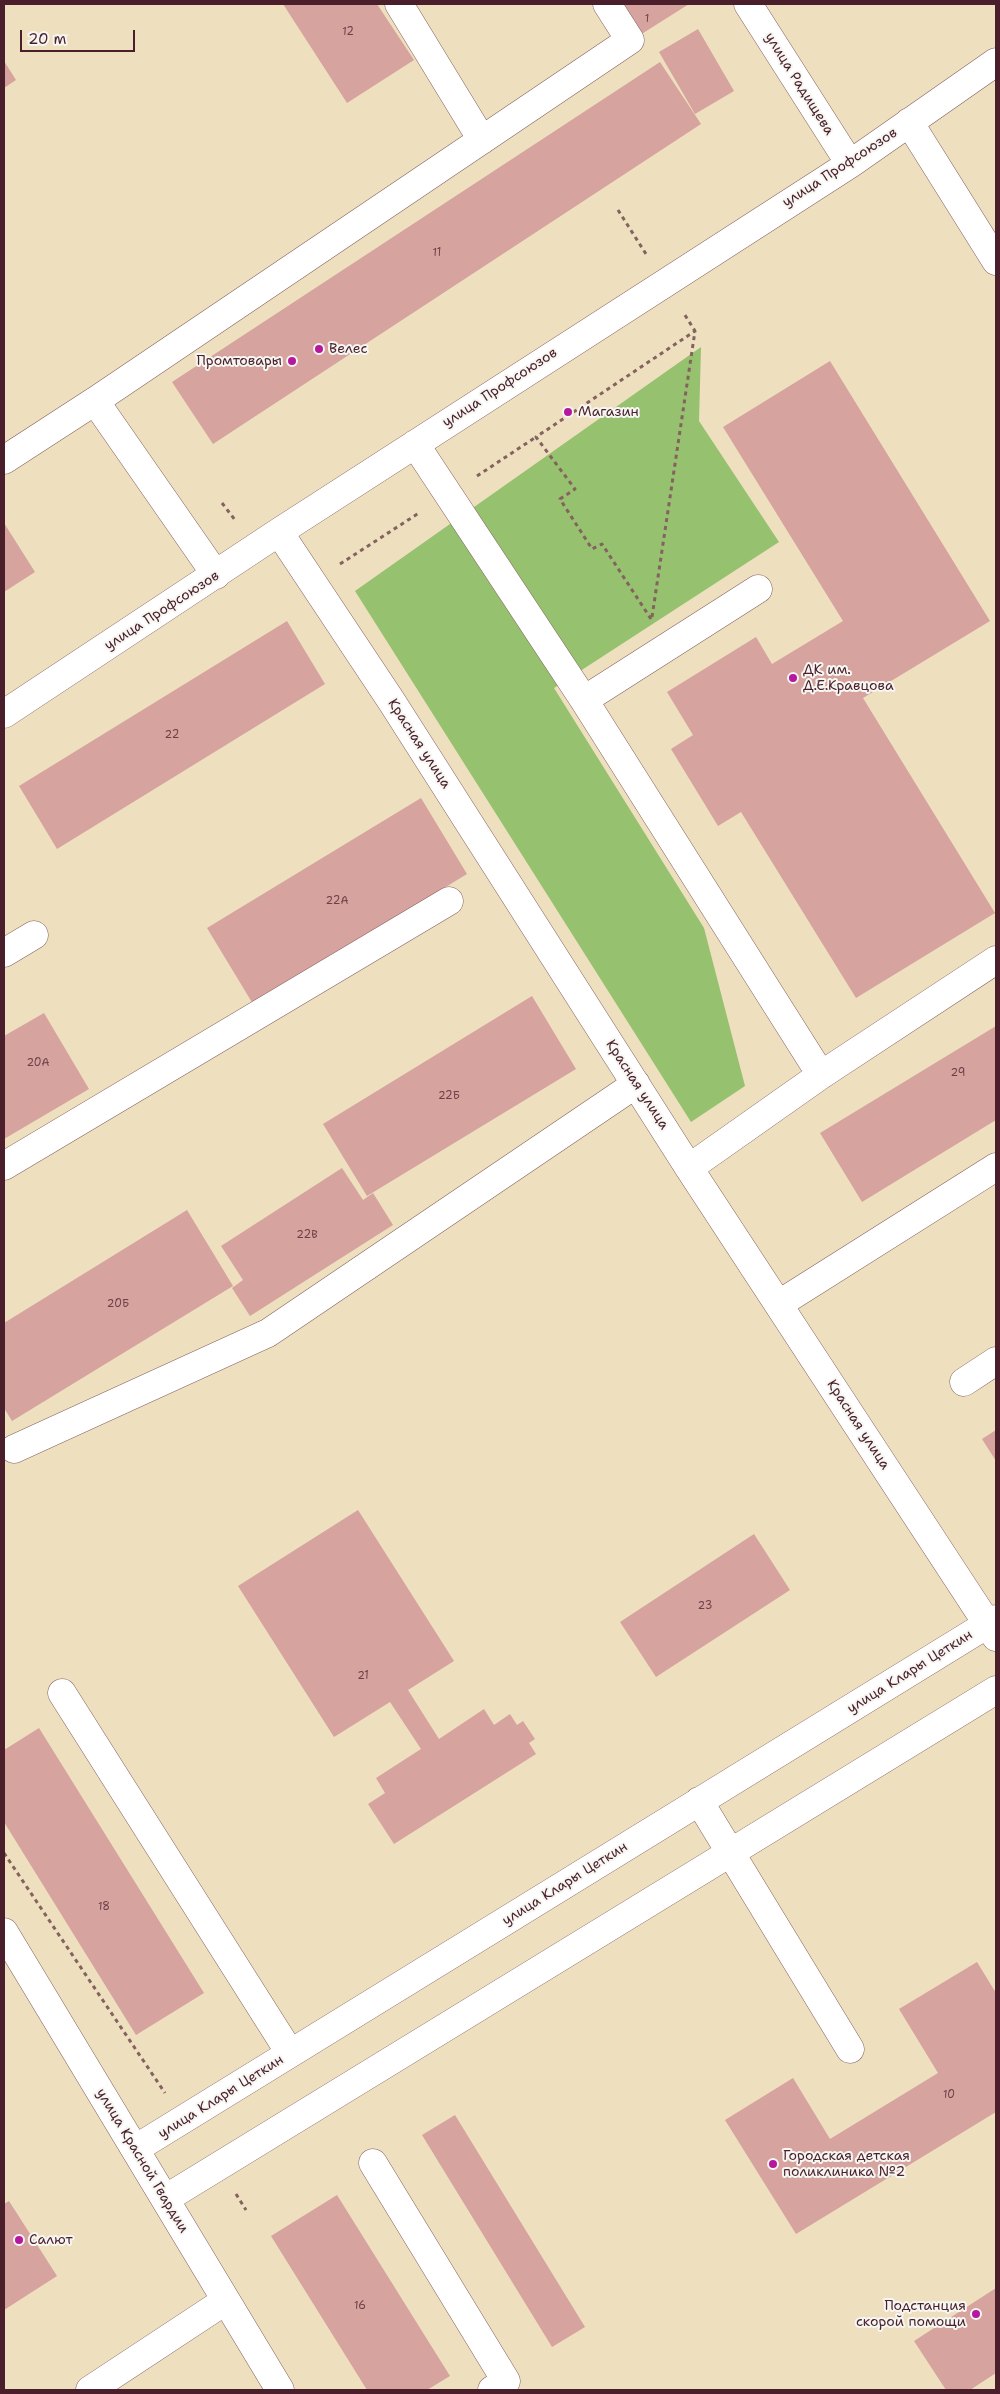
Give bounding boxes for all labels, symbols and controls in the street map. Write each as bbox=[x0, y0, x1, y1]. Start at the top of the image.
house number: 1 bbox=[645, 12, 649, 26]
scale bar bbox=[22, 20, 138, 52]
house number: 12 bbox=[342, 25, 354, 39]
text: 20 m bbox=[28, 29, 67, 49]
street label: улица Радищева bbox=[761, 30, 837, 138]
street label: улица Профсоюзов bbox=[780, 125, 900, 211]
house number: 11 bbox=[433, 246, 441, 260]
place label: Велес bbox=[329, 341, 368, 357]
marker: Велес bbox=[313, 343, 325, 355]
street label: улица Профсоюзов bbox=[440, 345, 560, 431]
place label: Промтовары bbox=[196, 353, 282, 369]
marker: Промтовары bbox=[286, 355, 298, 367]
place label: Магазин bbox=[578, 404, 639, 420]
marker: Магазин bbox=[562, 406, 574, 418]
street label: улица Профсоюзов bbox=[102, 568, 222, 654]
place label: ДК им. Д.Е.Кравцова bbox=[803, 662, 894, 694]
marker: ДК им. Д.Е.Кравцова bbox=[787, 672, 799, 684]
street label: Красная улица bbox=[384, 696, 454, 792]
house number: 22 bbox=[165, 728, 179, 742]
house number: 22А bbox=[326, 894, 348, 908]
street label: Красная улица bbox=[602, 1037, 672, 1133]
house number: 20А bbox=[26, 1056, 50, 1070]
house number: 29 bbox=[951, 1066, 965, 1080]
house number: 22Б bbox=[438, 1089, 460, 1103]
house number: 22В bbox=[296, 1228, 318, 1242]
house number: 20Б bbox=[107, 1297, 129, 1311]
street label: Красная улица bbox=[823, 1377, 893, 1473]
house number: 23 bbox=[698, 1599, 712, 1613]
street label: улица Клары Цеткин bbox=[844, 1627, 976, 1717]
house number: 21 bbox=[357, 1669, 369, 1683]
street label: улица Клары Цеткин bbox=[499, 1839, 631, 1929]
house number: 18 bbox=[98, 1900, 110, 1914]
street label: улица Клары Цеткин bbox=[155, 2052, 287, 2142]
street label: улица Красной Гвардии bbox=[92, 2086, 192, 2236]
house number: 10 bbox=[943, 2088, 955, 2102]
place label: Городская детская поликлиника №2 bbox=[783, 2148, 910, 2180]
marker: Городская детская поликлиника №2 bbox=[767, 2158, 779, 2170]
place label: Салют bbox=[29, 2232, 73, 2248]
marker: Салют bbox=[13, 2234, 25, 2246]
place label: Подстанция скорой помощи bbox=[856, 2298, 966, 2330]
house number: 16 bbox=[354, 2299, 366, 2313]
marker: Подстанция скорой помощи bbox=[970, 2308, 982, 2320]

